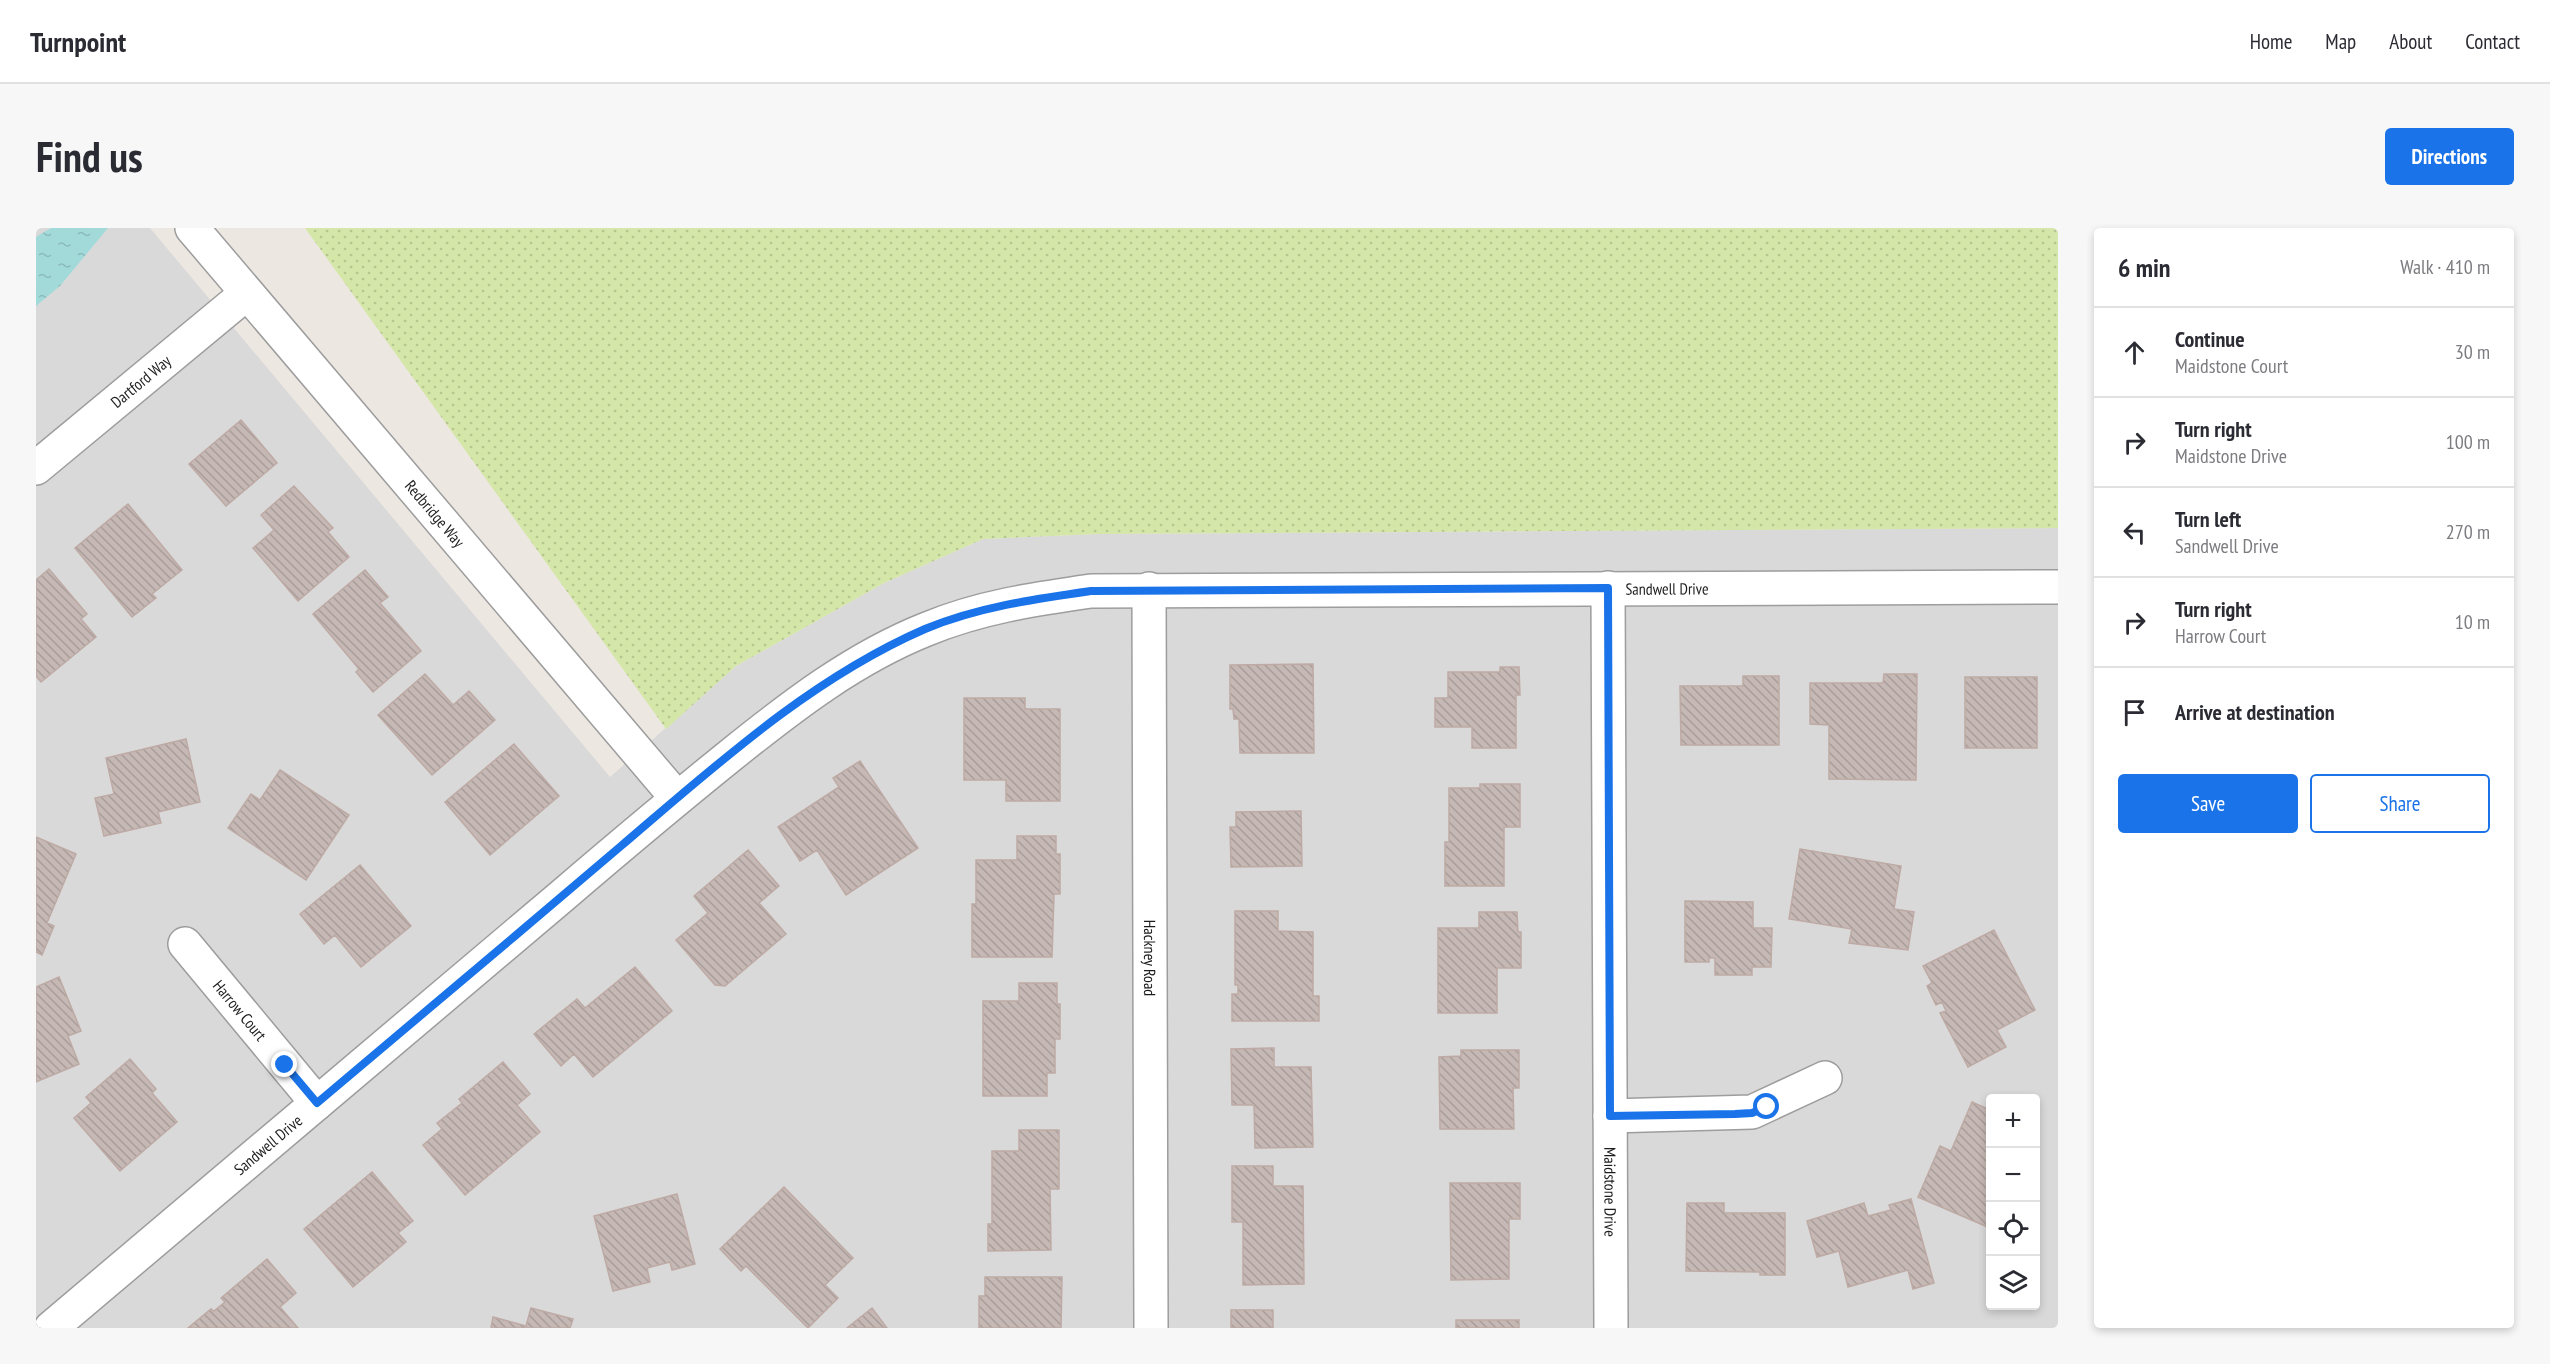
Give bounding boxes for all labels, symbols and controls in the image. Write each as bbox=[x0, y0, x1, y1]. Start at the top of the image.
text: Turnpoint bbox=[30, 23, 126, 60]
text: Home bbox=[2250, 28, 2292, 55]
text: Map bbox=[2325, 28, 2356, 55]
text: About bbox=[2389, 28, 2432, 55]
text: Contact bbox=[2465, 28, 2520, 55]
button: Directions bbox=[2385, 128, 2514, 185]
text: Find us bbox=[36, 129, 143, 184]
text: 6 min bbox=[2118, 251, 2171, 284]
text: Walk · 410 m bbox=[2400, 254, 2490, 280]
text: Continue bbox=[2175, 325, 2245, 353]
icon: ahead bbox=[2118, 336, 2151, 369]
text: 30 m bbox=[2455, 339, 2490, 365]
street label: Dartford Way bbox=[107, 350, 175, 412]
text: Maidstone Court bbox=[2175, 353, 2288, 379]
text: Turn right bbox=[2175, 415, 2252, 443]
icon: right bbox=[2118, 426, 2151, 459]
text: 100 m bbox=[2446, 429, 2490, 455]
text: Maidstone Drive bbox=[2175, 443, 2287, 469]
street label: Redbridge Way bbox=[401, 476, 469, 551]
text: Turn left bbox=[2175, 505, 2241, 533]
icon: left bbox=[2118, 516, 2151, 549]
text: 270 m bbox=[2446, 519, 2490, 545]
text: Sandwell Drive bbox=[2175, 533, 2279, 559]
street label: Sandwell Drive bbox=[1625, 578, 1709, 599]
text: Turn right bbox=[2175, 595, 2252, 623]
icon: right bbox=[2118, 606, 2151, 639]
text: 10 m bbox=[2455, 609, 2490, 635]
text: Harrow Court bbox=[2175, 623, 2266, 649]
icon: arrive bbox=[2118, 696, 2151, 729]
text: Arrive at destination bbox=[2175, 698, 2335, 726]
button: Save bbox=[2118, 774, 2298, 833]
button: Share bbox=[2310, 774, 2490, 833]
street label: Hackney Road bbox=[1140, 920, 1160, 996]
street label: Harrow Court bbox=[209, 976, 271, 1045]
route end bbox=[271, 1051, 297, 1077]
route start bbox=[1753, 1093, 1779, 1119]
map controls bbox=[1986, 1094, 2040, 1310]
button: + bbox=[1986, 1094, 2040, 1148]
street label: Sandwell Drive bbox=[230, 1110, 306, 1179]
street label: Maidstone Drive bbox=[1600, 1147, 1621, 1237]
button: − bbox=[1986, 1148, 2040, 1202]
button: locate bbox=[1986, 1202, 2040, 1256]
button: layers bbox=[1986, 1256, 2040, 1310]

